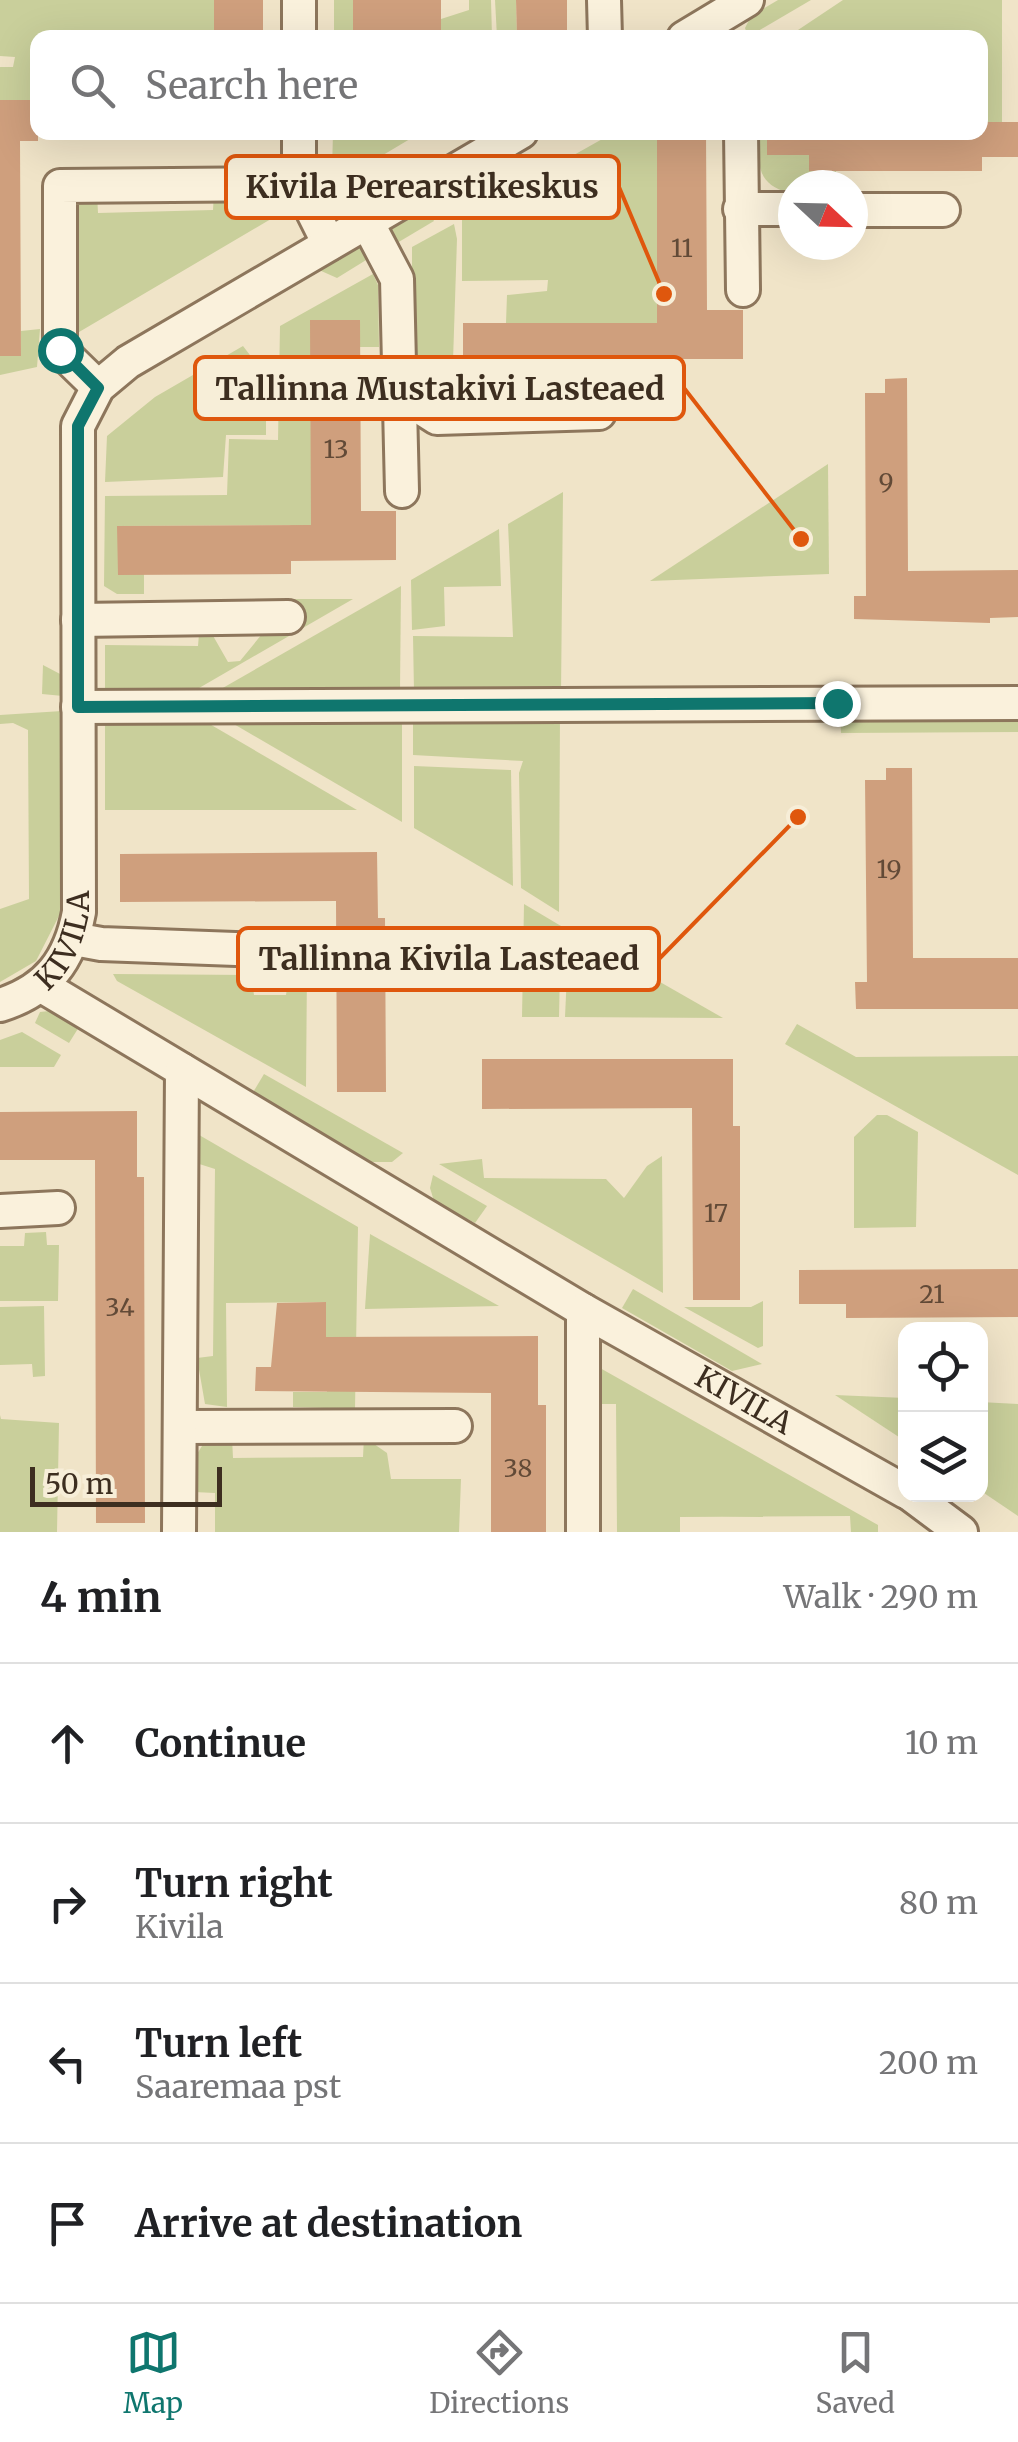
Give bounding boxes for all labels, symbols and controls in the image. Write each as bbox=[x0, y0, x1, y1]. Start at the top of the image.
search box bbox=[30, 30, 988, 140]
icon: search bbox=[65, 58, 120, 113]
text: Search here bbox=[145, 62, 358, 109]
callout: Kivila Perearstikeskus bbox=[226, 156, 619, 218]
text: Kivila Perearstikeskus bbox=[245, 167, 599, 207]
north arrow bbox=[778, 170, 868, 260]
house number: 11 bbox=[671, 232, 693, 264]
route start bbox=[38, 328, 84, 374]
callout: Tallinna Mustakivi Lasteaed bbox=[195, 357, 684, 419]
text: Tallinna Mustakivi Lasteaed bbox=[215, 369, 665, 409]
house number: 13 bbox=[324, 433, 348, 465]
house number: 9 bbox=[878, 466, 894, 498]
route end bbox=[815, 681, 861, 727]
house number: 19 bbox=[876, 853, 902, 885]
street label: KIVILA bbox=[26, 890, 97, 998]
callout: Tallinna Kivila Lasteaed bbox=[238, 928, 659, 990]
text: Tallinna Kivila Lasteaed bbox=[258, 939, 640, 979]
house number: 17 bbox=[704, 1197, 728, 1229]
house number: 21 bbox=[919, 1278, 945, 1310]
house number: 34 bbox=[105, 1291, 135, 1323]
map controls bbox=[898, 1322, 988, 1502]
button: locate bbox=[898, 1322, 988, 1412]
street label: KIVILA bbox=[689, 1357, 800, 1443]
button: layers bbox=[898, 1412, 988, 1502]
house number: 38 bbox=[504, 1452, 532, 1484]
scale bar bbox=[30, 1462, 222, 1506]
text: 50 m bbox=[45, 1466, 113, 1502]
text: 4 min bbox=[40, 1571, 162, 1623]
text: Walk · 290 m bbox=[783, 1577, 978, 1617]
icon: ahead bbox=[40, 1716, 95, 1771]
text: Continue bbox=[135, 1720, 306, 1767]
text: 10 m bbox=[905, 1723, 978, 1763]
text: Turn right bbox=[135, 1860, 333, 1907]
icon: right bbox=[40, 1876, 95, 1931]
text: 80 m bbox=[899, 1883, 978, 1923]
text: Kivila bbox=[135, 1907, 224, 1947]
text: Turn left bbox=[135, 2020, 302, 2067]
icon: left bbox=[40, 2036, 95, 2091]
text: 200 m bbox=[879, 2043, 978, 2083]
text: Saaremaa pst bbox=[135, 2067, 341, 2107]
icon: arrive bbox=[40, 2196, 95, 2251]
text: Arrive at destination bbox=[135, 2200, 522, 2247]
tab: Map bbox=[123, 2325, 183, 2421]
tab: Directions bbox=[429, 2325, 569, 2421]
tab: Saved bbox=[815, 2325, 895, 2421]

